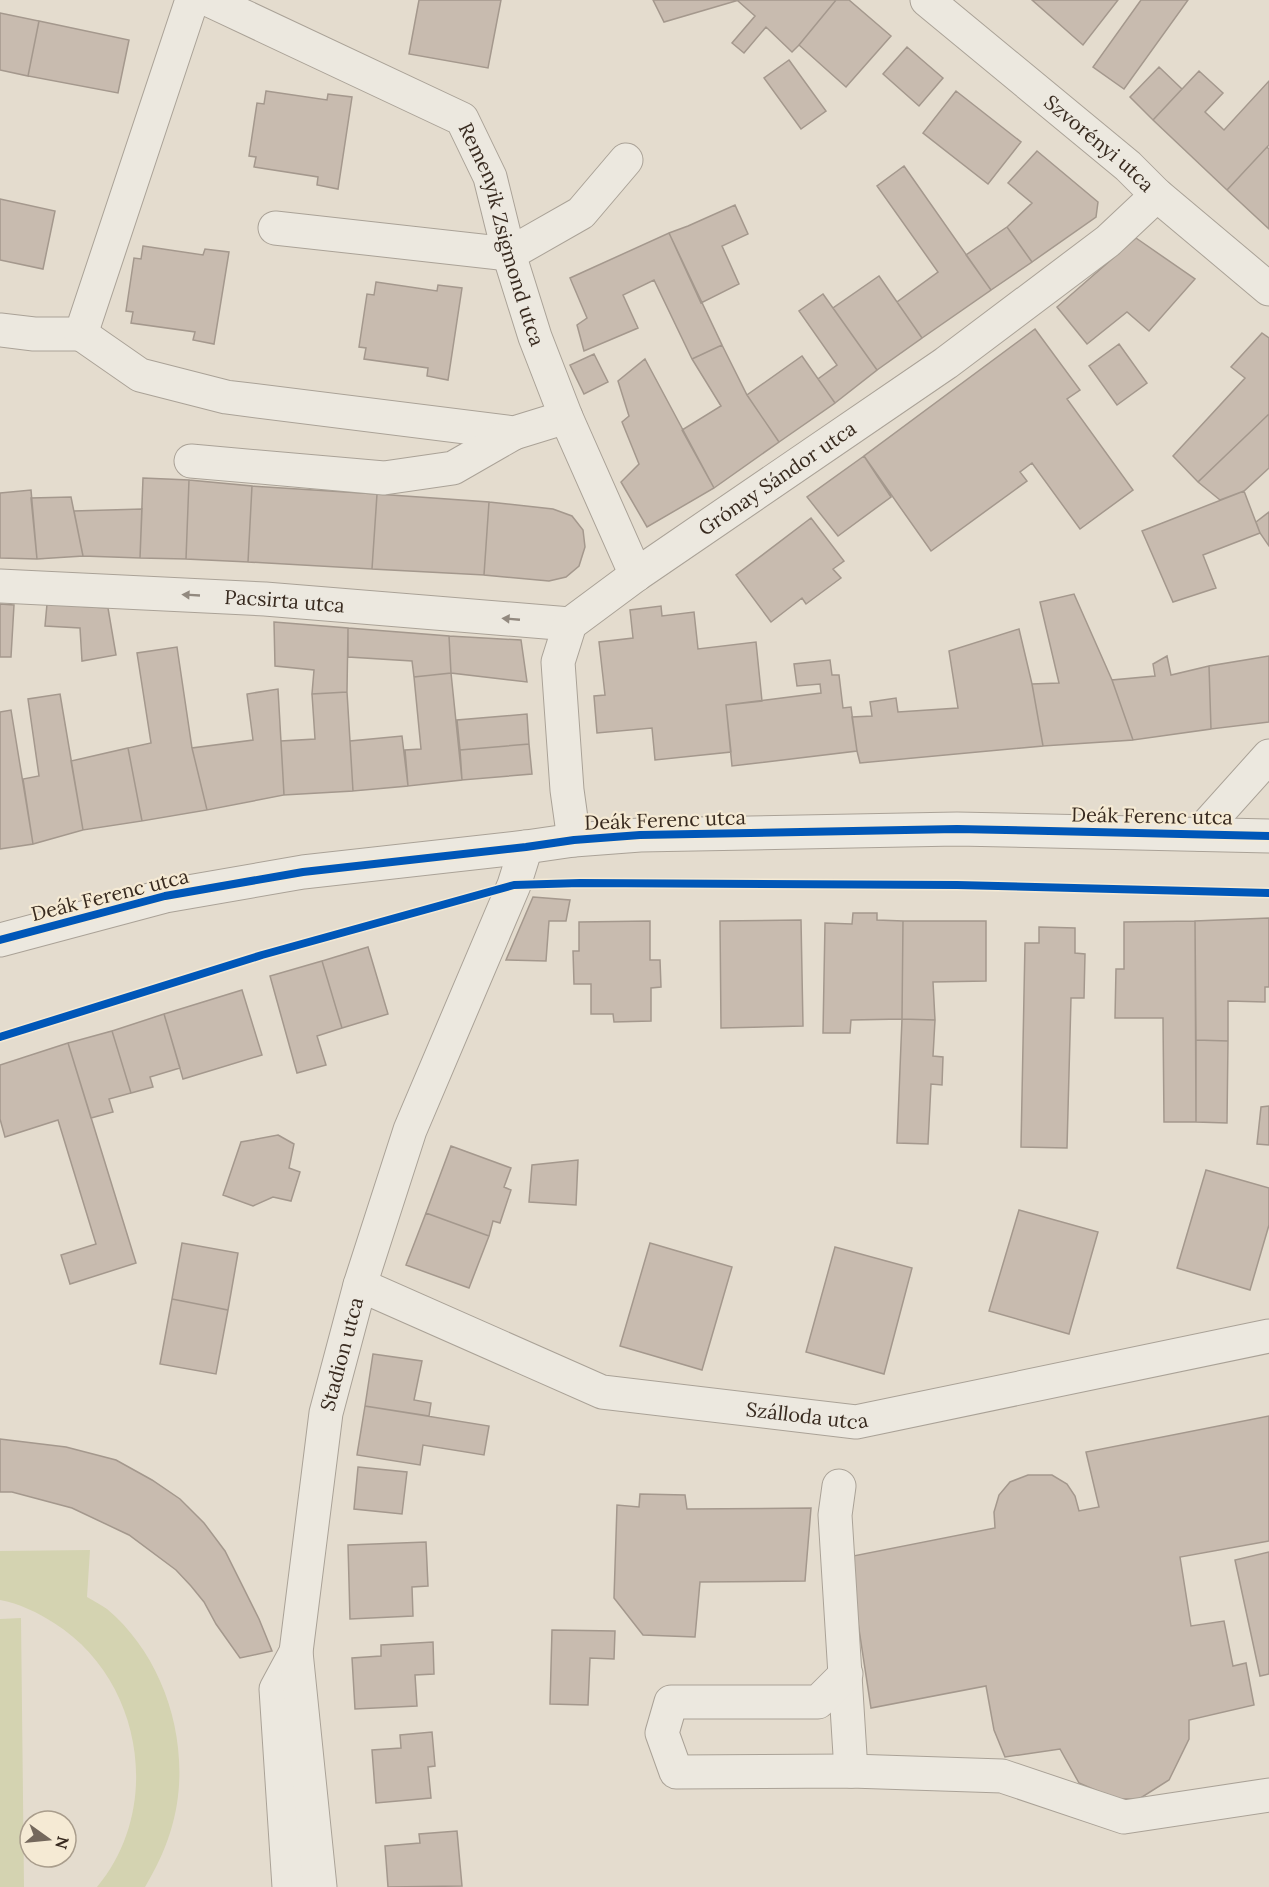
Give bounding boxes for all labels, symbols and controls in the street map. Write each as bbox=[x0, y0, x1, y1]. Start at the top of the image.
street label: Szvorényi utca bbox=[1039, 89, 1160, 197]
street label: Remenyik Zsigmond utca bbox=[454, 118, 550, 349]
street label: Grónay Sándor utca bbox=[693, 415, 861, 541]
street label: Pacsirta utca bbox=[224, 584, 346, 617]
one-way arrow bbox=[182, 591, 201, 600]
one-way arrow bbox=[502, 614, 521, 623]
street label: Deák Ferenc utca bbox=[1071, 802, 1233, 829]
street label: Deák Ferenc utca bbox=[584, 804, 746, 835]
street label: Deák Ferenc utca bbox=[28, 863, 191, 926]
street label: Stadion utca bbox=[314, 1294, 368, 1414]
street label: Szálloda utca bbox=[745, 1396, 870, 1434]
north arrow bbox=[18, 1809, 78, 1869]
text: N bbox=[51, 1834, 74, 1851]

